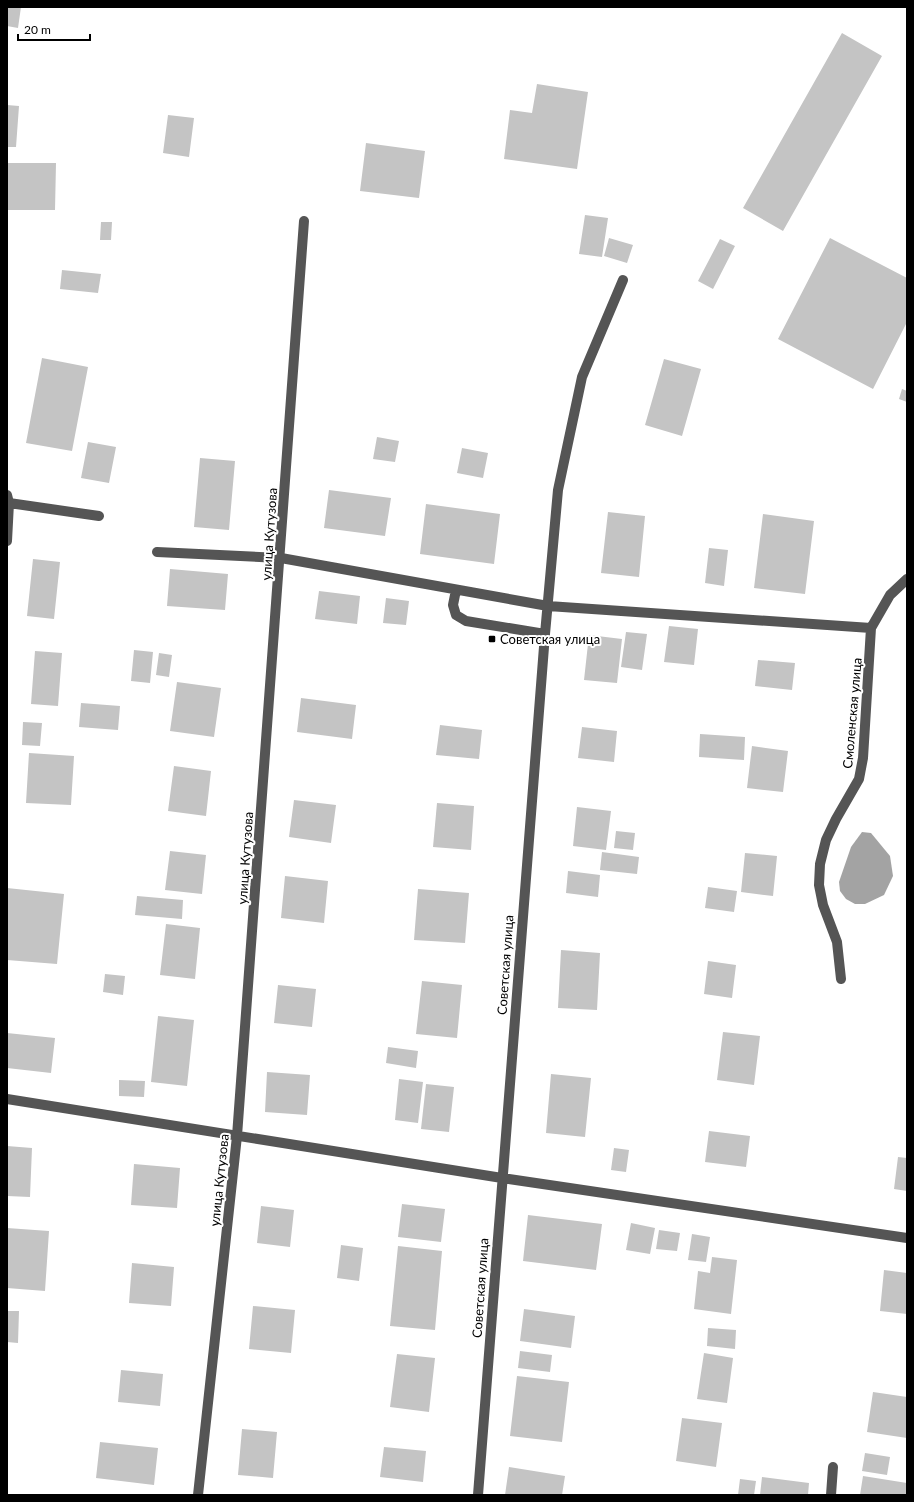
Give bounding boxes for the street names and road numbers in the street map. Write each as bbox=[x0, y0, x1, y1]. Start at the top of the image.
street label: улица Кутузова bbox=[258, 487, 280, 581]
street label: Смоленская улица bbox=[839, 657, 865, 769]
street label: улица Кутузова bbox=[234, 811, 256, 905]
street label: Советская улица bbox=[494, 915, 516, 1015]
street label: улица Кутузова bbox=[206, 1133, 232, 1227]
street label: Советская улица bbox=[469, 1238, 491, 1338]

